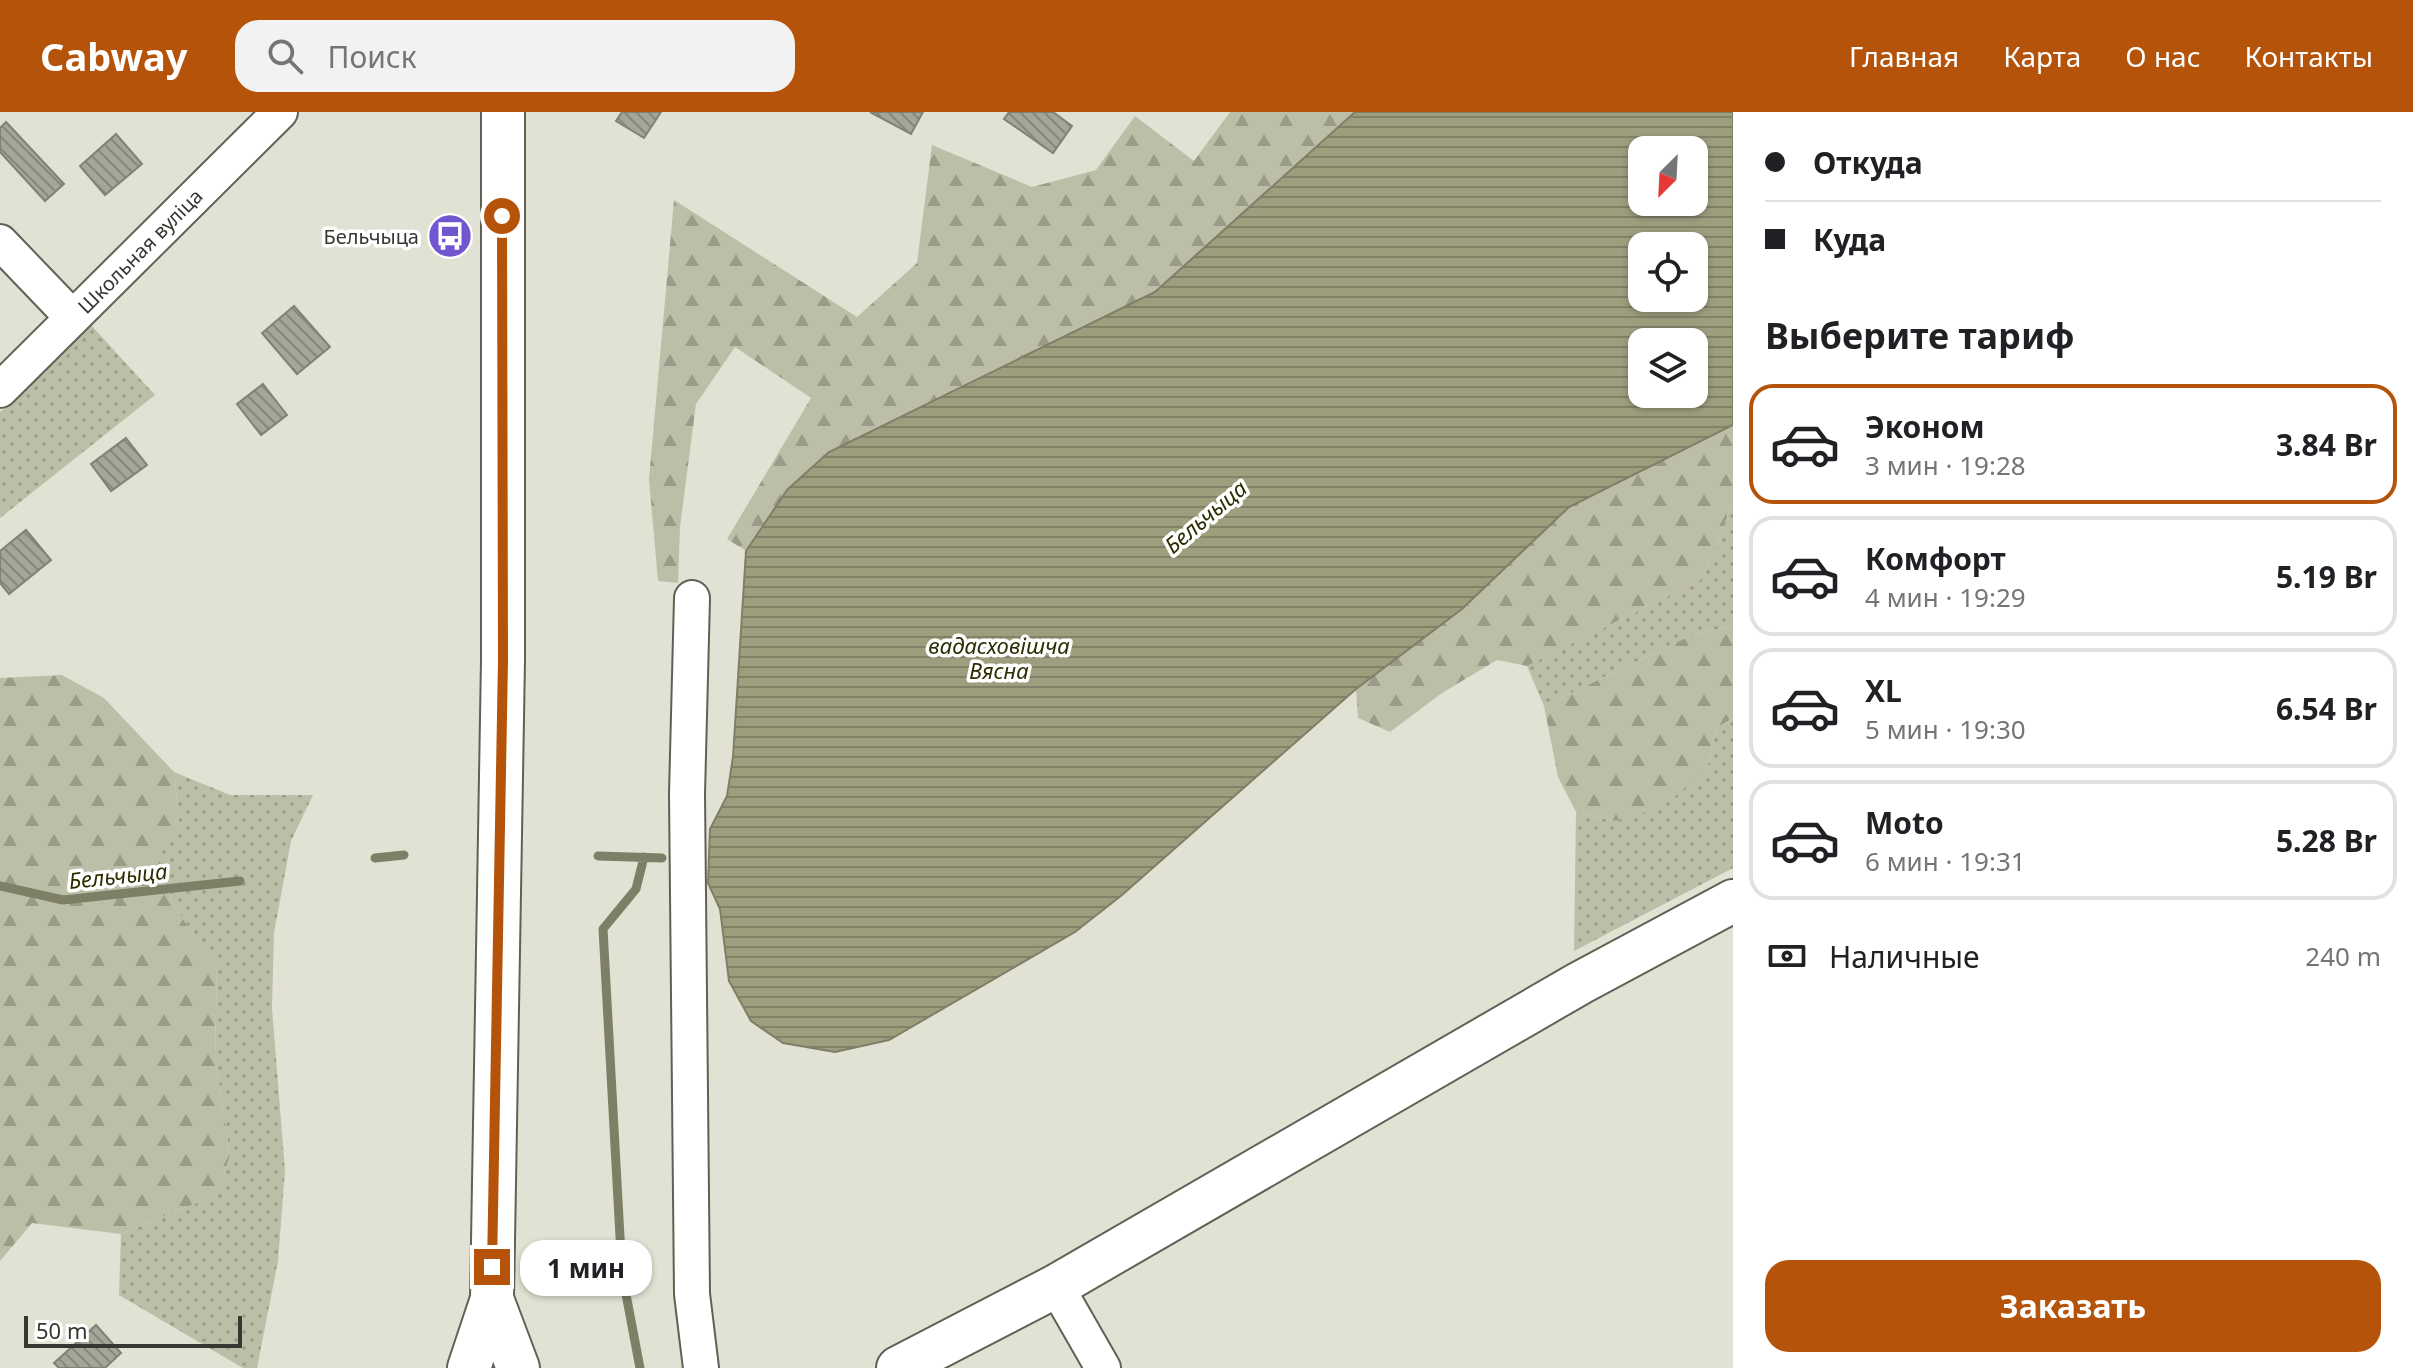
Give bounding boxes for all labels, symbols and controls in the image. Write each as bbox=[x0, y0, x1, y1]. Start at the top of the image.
search box bbox=[235, 20, 795, 92]
text: Cabway bbox=[40, 30, 187, 82]
icon: search bbox=[263, 34, 307, 78]
text: Поиск bbox=[327, 36, 417, 77]
text: Главная bbox=[1849, 37, 1959, 75]
text: Карта bbox=[2003, 37, 2081, 75]
text: О нас bbox=[2125, 37, 2201, 75]
text: Контакты bbox=[2245, 37, 2373, 75]
north arrow bbox=[1628, 136, 1708, 216]
map controls bbox=[1628, 136, 1708, 408]
text: Откуда bbox=[1813, 142, 1923, 183]
street label: Школьная вуліца bbox=[72, 183, 208, 319]
route start bbox=[484, 198, 520, 234]
bus stop icon: Бельчыца bbox=[426, 212, 474, 260]
text: Куда bbox=[1813, 219, 1886, 260]
place label: Бельчыца bbox=[324, 223, 419, 250]
button: locate bbox=[1628, 232, 1708, 312]
text: Выберите тариф bbox=[1765, 311, 2074, 360]
button: layers bbox=[1628, 328, 1708, 408]
text: Эконом bbox=[1865, 406, 1985, 447]
icon: car bbox=[1769, 408, 1841, 480]
text: 3.84 Br bbox=[2276, 424, 2377, 465]
text: 3 мин · 19:28 bbox=[1865, 447, 2026, 483]
water label: Бельчыца bbox=[1157, 473, 1253, 559]
text: Комфорт bbox=[1865, 538, 2006, 579]
icon: car bbox=[1769, 540, 1841, 612]
text: 5.19 Br bbox=[2276, 556, 2377, 597]
text: 4 мин · 19:29 bbox=[1865, 579, 2026, 615]
water label: вадасховішча Вясна bbox=[928, 630, 1070, 685]
text: XL bbox=[1865, 670, 1902, 711]
icon: car bbox=[1769, 672, 1841, 744]
text: 6.54 Br bbox=[2276, 688, 2377, 729]
text: 5 мин · 19:30 bbox=[1865, 711, 2026, 747]
text: Moto bbox=[1865, 802, 1944, 843]
icon: car bbox=[1769, 804, 1841, 876]
text: 5.28 Br bbox=[2276, 820, 2377, 861]
text: 6 мин · 19:31 bbox=[1865, 843, 2026, 879]
water label: Бельчыца bbox=[67, 855, 169, 895]
icon: cash bbox=[1765, 934, 1809, 978]
text: Наличные bbox=[1829, 936, 1980, 977]
text: 240 m bbox=[2305, 938, 2381, 974]
callout: 1 мин bbox=[520, 1239, 652, 1295]
route end bbox=[474, 1249, 510, 1285]
text: 1 мин bbox=[547, 1250, 625, 1286]
button: Заказать bbox=[1765, 1260, 2381, 1352]
scale bar bbox=[24, 1312, 242, 1348]
text: 50 m bbox=[36, 1315, 87, 1345]

